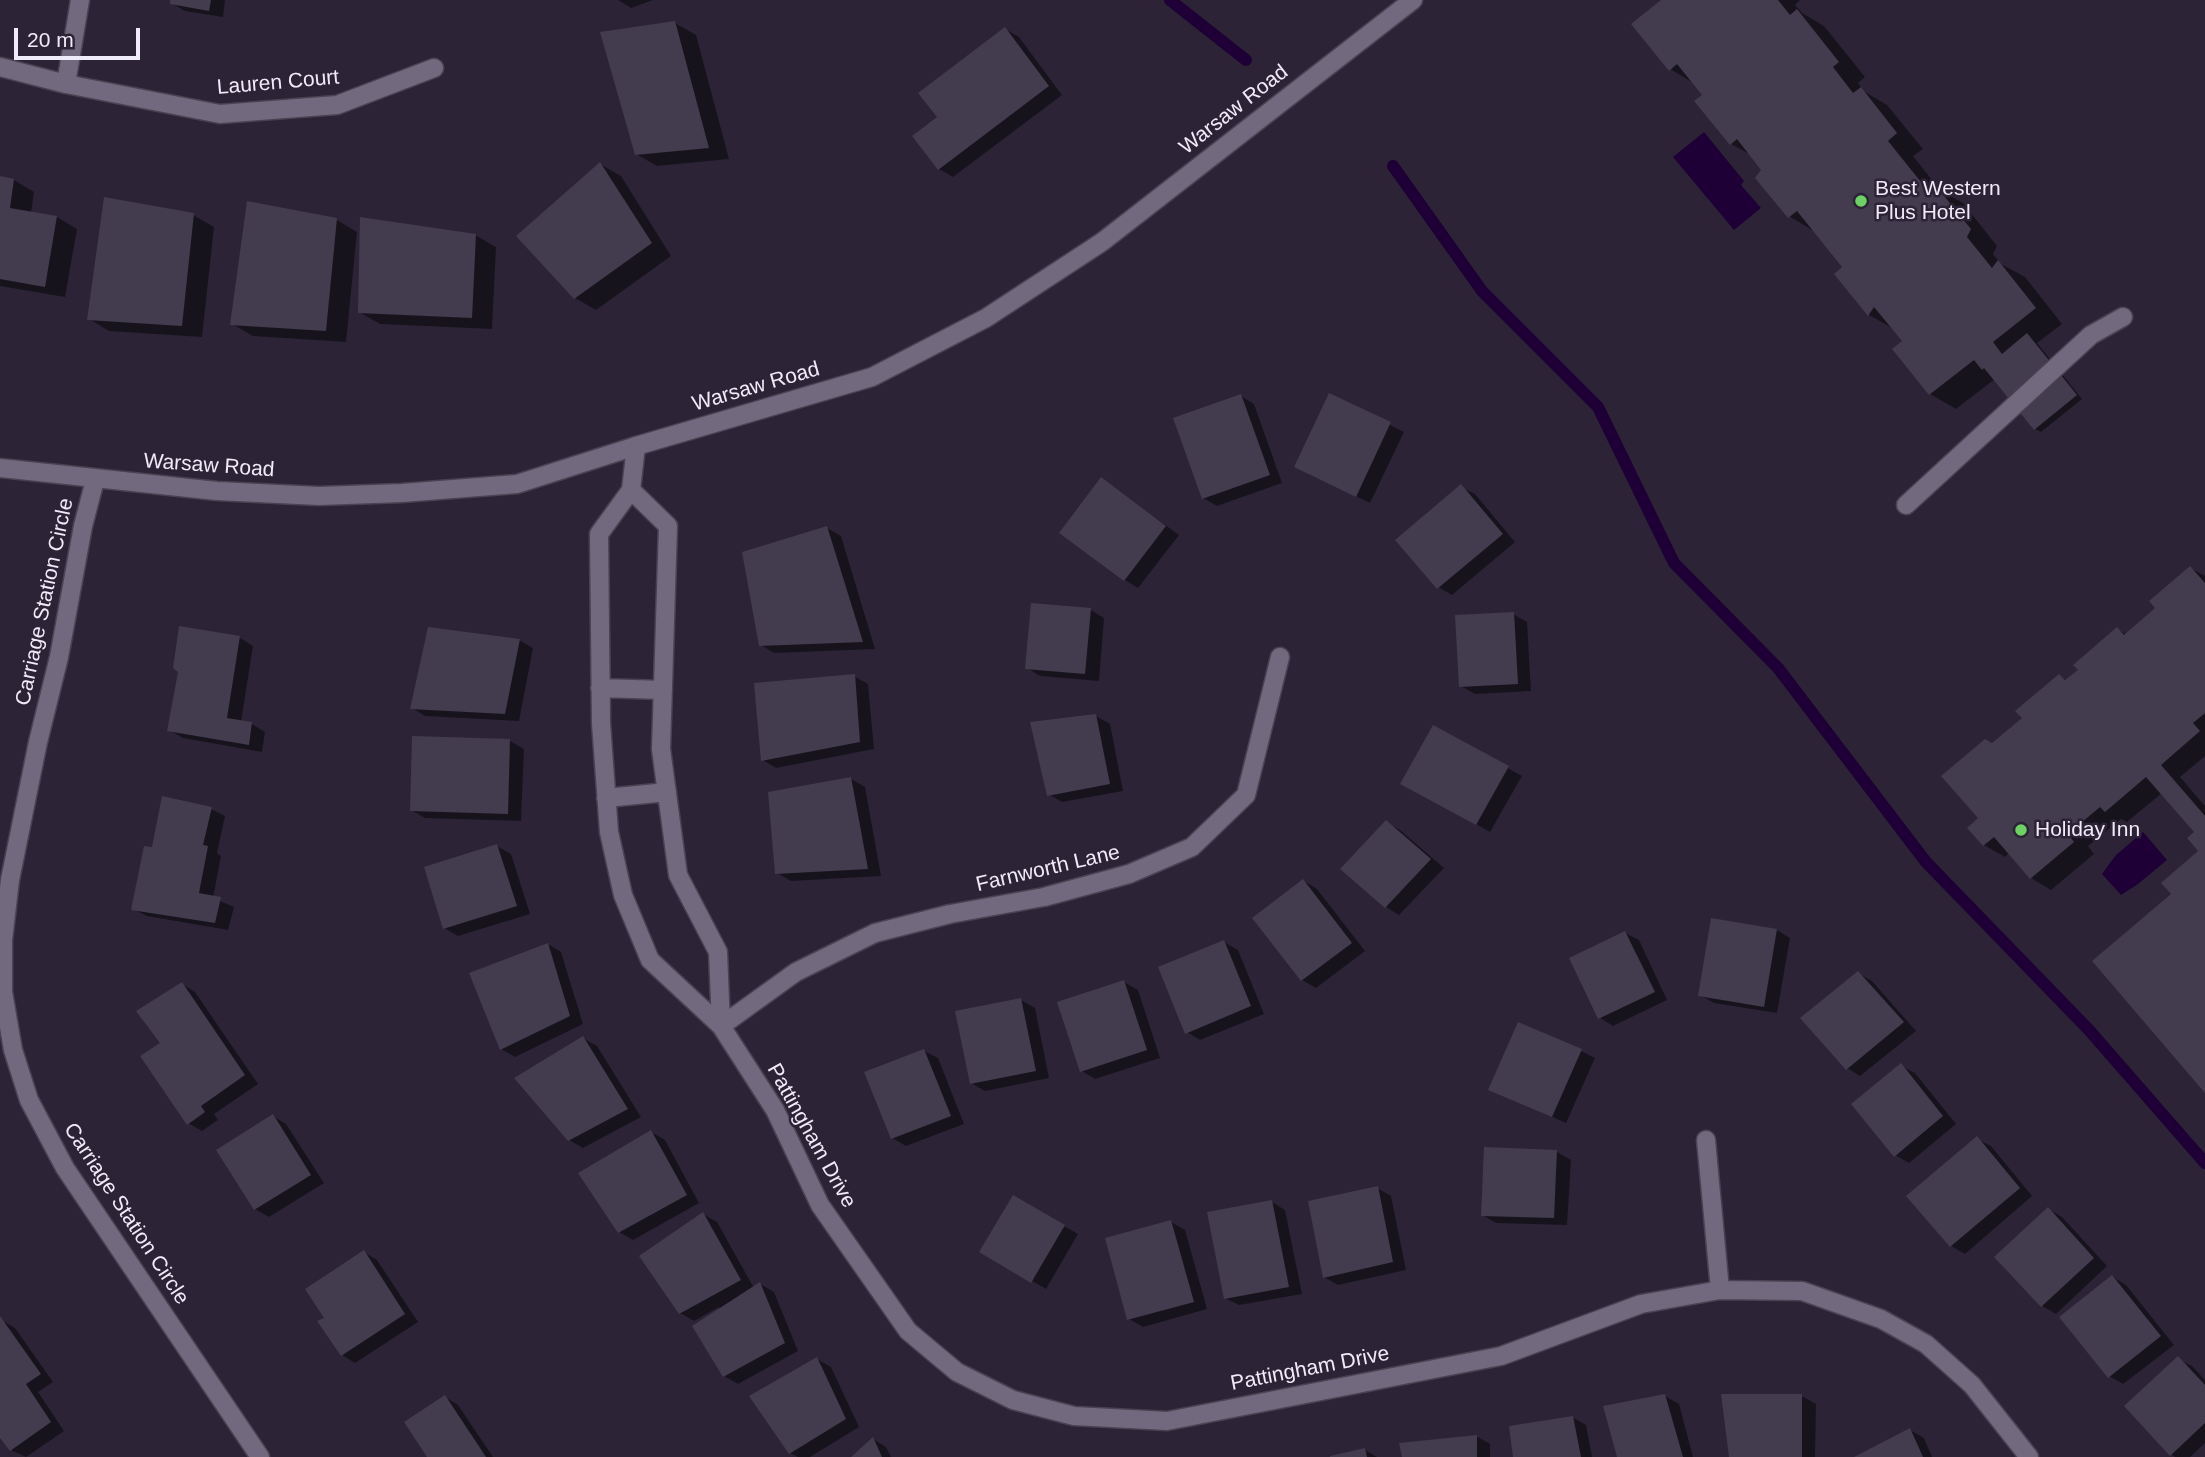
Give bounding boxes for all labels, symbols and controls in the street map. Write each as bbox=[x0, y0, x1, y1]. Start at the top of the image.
scale bar bbox=[18, 14, 144, 58]
text: 20 m bbox=[27, 28, 74, 51]
street label: Warsaw Road bbox=[1175, 60, 1293, 160]
street label: Lauren Court bbox=[216, 65, 340, 101]
place label: Best Western Plus Hotel bbox=[1875, 176, 2001, 226]
marker: Best Western Plus Hotel bbox=[1853, 193, 1869, 209]
street label: Warsaw Road bbox=[690, 357, 822, 417]
street label: Warsaw Road bbox=[143, 449, 275, 483]
street label: Carriage Station Circle bbox=[11, 496, 79, 708]
place label: Holiday Inn bbox=[2035, 817, 2140, 843]
marker: Holiday Inn bbox=[2013, 822, 2029, 838]
street label: Farnworth Lane bbox=[974, 840, 1122, 898]
street label: Pattingham Drive bbox=[761, 1059, 861, 1213]
street label: Carriage Station Circle bbox=[58, 1119, 194, 1309]
street label: Pattingham Drive bbox=[1229, 1341, 1391, 1397]

